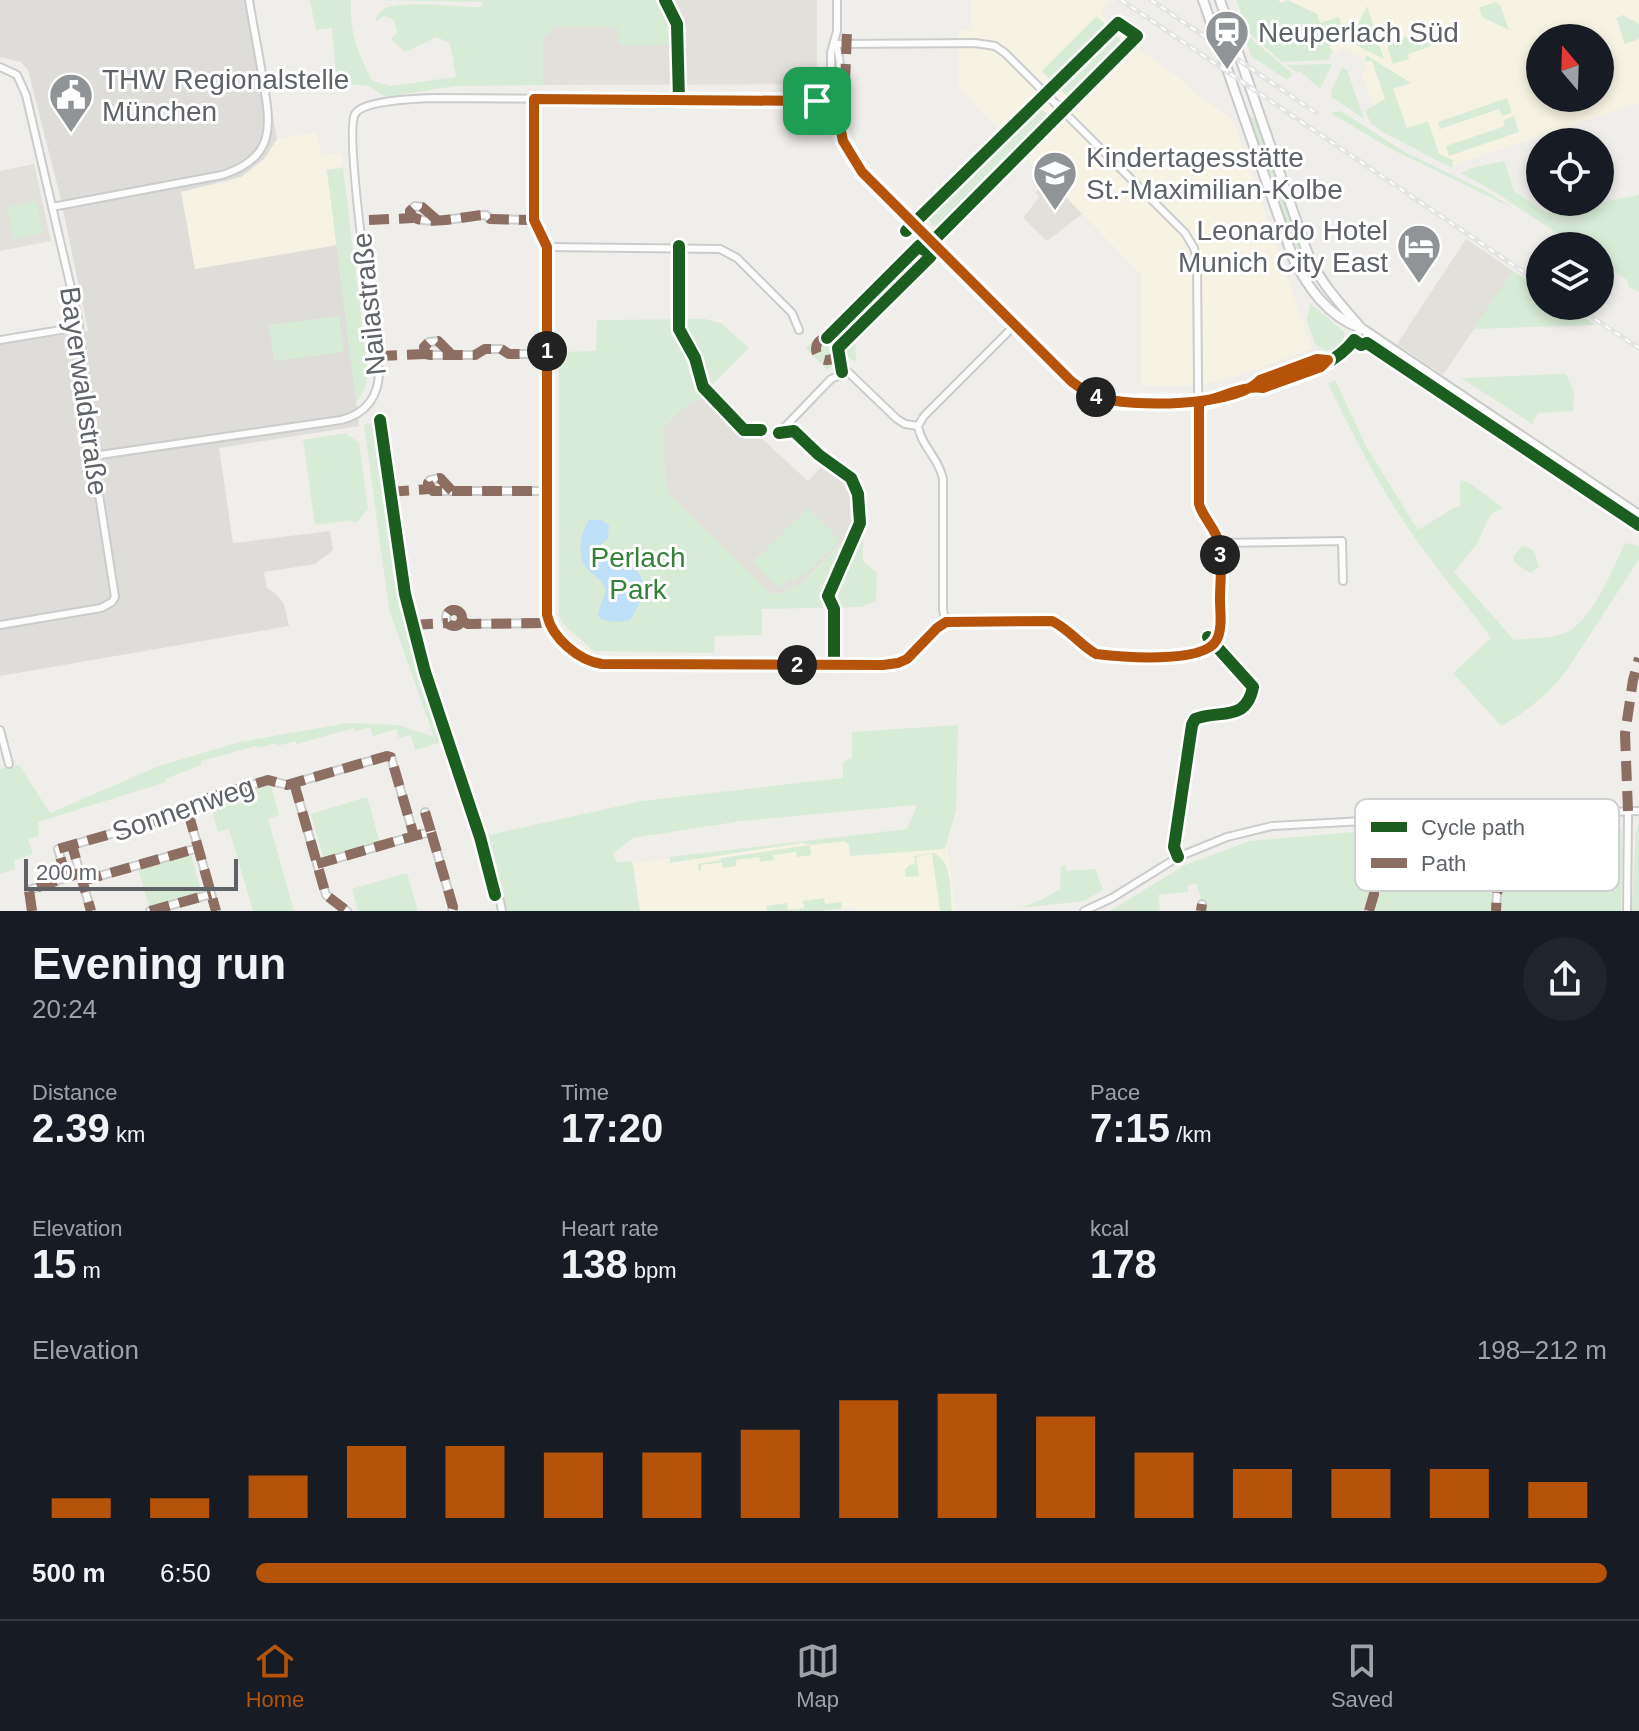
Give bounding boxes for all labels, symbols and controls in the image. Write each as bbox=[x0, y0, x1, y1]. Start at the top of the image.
station icon: Neuperlach Süd bbox=[1203, 8, 1251, 71]
place label: Neuperlach Süd bbox=[1258, 17, 1459, 48]
north arrow bbox=[1526, 24, 1614, 112]
map controls bbox=[1526, 24, 1614, 320]
place label: THW Regionalstelle München bbox=[102, 64, 349, 127]
pin bbox=[783, 67, 851, 135]
public building icon: THW Regionalstelle München bbox=[47, 71, 95, 134]
icon: arrive bbox=[795, 79, 839, 123]
button: locate bbox=[1526, 128, 1614, 216]
place label: Kindertagesstätte St.-Maximilian-Kolbe bbox=[1086, 142, 1343, 205]
school or university icon: Kindertagesstätte St.-Maximilian-Kolbe bbox=[1031, 149, 1079, 212]
place label: Leonardo Hotel Munich City East bbox=[1178, 215, 1388, 278]
hotel icon: Leonardo Hotel Munich City East bbox=[1395, 222, 1443, 285]
street label: Nailastraße bbox=[346, 231, 392, 377]
button: layers bbox=[1526, 232, 1614, 320]
street label: Bayerwaldstraße bbox=[54, 285, 114, 497]
pin: 1 bbox=[527, 331, 567, 371]
text: 1 bbox=[541, 338, 553, 363]
pin: 4 bbox=[1076, 377, 1116, 417]
text: 4 bbox=[1090, 384, 1102, 409]
pin: 3 bbox=[1200, 535, 1240, 575]
park label: Perlach Park bbox=[591, 542, 685, 605]
text: 3 bbox=[1214, 542, 1226, 567]
pin: 2 bbox=[777, 645, 817, 685]
text: 2 bbox=[791, 652, 803, 677]
street label: Sonnenweg bbox=[108, 770, 258, 848]
legend bbox=[1355, 799, 1619, 891]
text: Cycle path bbox=[1421, 815, 1525, 840]
text: Path bbox=[1421, 851, 1466, 876]
scale bar bbox=[24, 855, 238, 891]
text: 200 m bbox=[36, 860, 97, 885]
button: share bbox=[1523, 937, 1607, 1021]
text: Evening run bbox=[32, 939, 286, 988]
text: 20:24 bbox=[32, 994, 97, 1024]
text: Distance bbox=[32, 1080, 118, 1105]
text: Time bbox=[561, 1080, 609, 1105]
text: Pace bbox=[1090, 1080, 1140, 1105]
text: 2.39 bbox=[32, 1106, 110, 1150]
text: 17:20 bbox=[561, 1106, 663, 1150]
text: 7:15 bbox=[1090, 1106, 1170, 1150]
text: km bbox=[110, 1122, 145, 1147]
text: /km bbox=[1170, 1122, 1212, 1147]
text: Elevation bbox=[32, 1216, 123, 1241]
text: Heart rate bbox=[561, 1216, 659, 1241]
text: kcal bbox=[1090, 1216, 1129, 1241]
text: 15 bbox=[32, 1242, 77, 1286]
text: 138 bbox=[561, 1242, 628, 1286]
text: 178 bbox=[1090, 1242, 1157, 1286]
text: m bbox=[77, 1258, 101, 1283]
text: bpm bbox=[628, 1258, 677, 1283]
text: Elevation bbox=[32, 1335, 139, 1365]
text: 198–212 m bbox=[1477, 1335, 1607, 1365]
text: 500 m bbox=[32, 1558, 106, 1588]
text: 6:50 bbox=[160, 1558, 211, 1588]
tab: Home bbox=[246, 1639, 304, 1713]
tab: Map bbox=[796, 1639, 840, 1713]
tab: Saved bbox=[1331, 1639, 1393, 1713]

